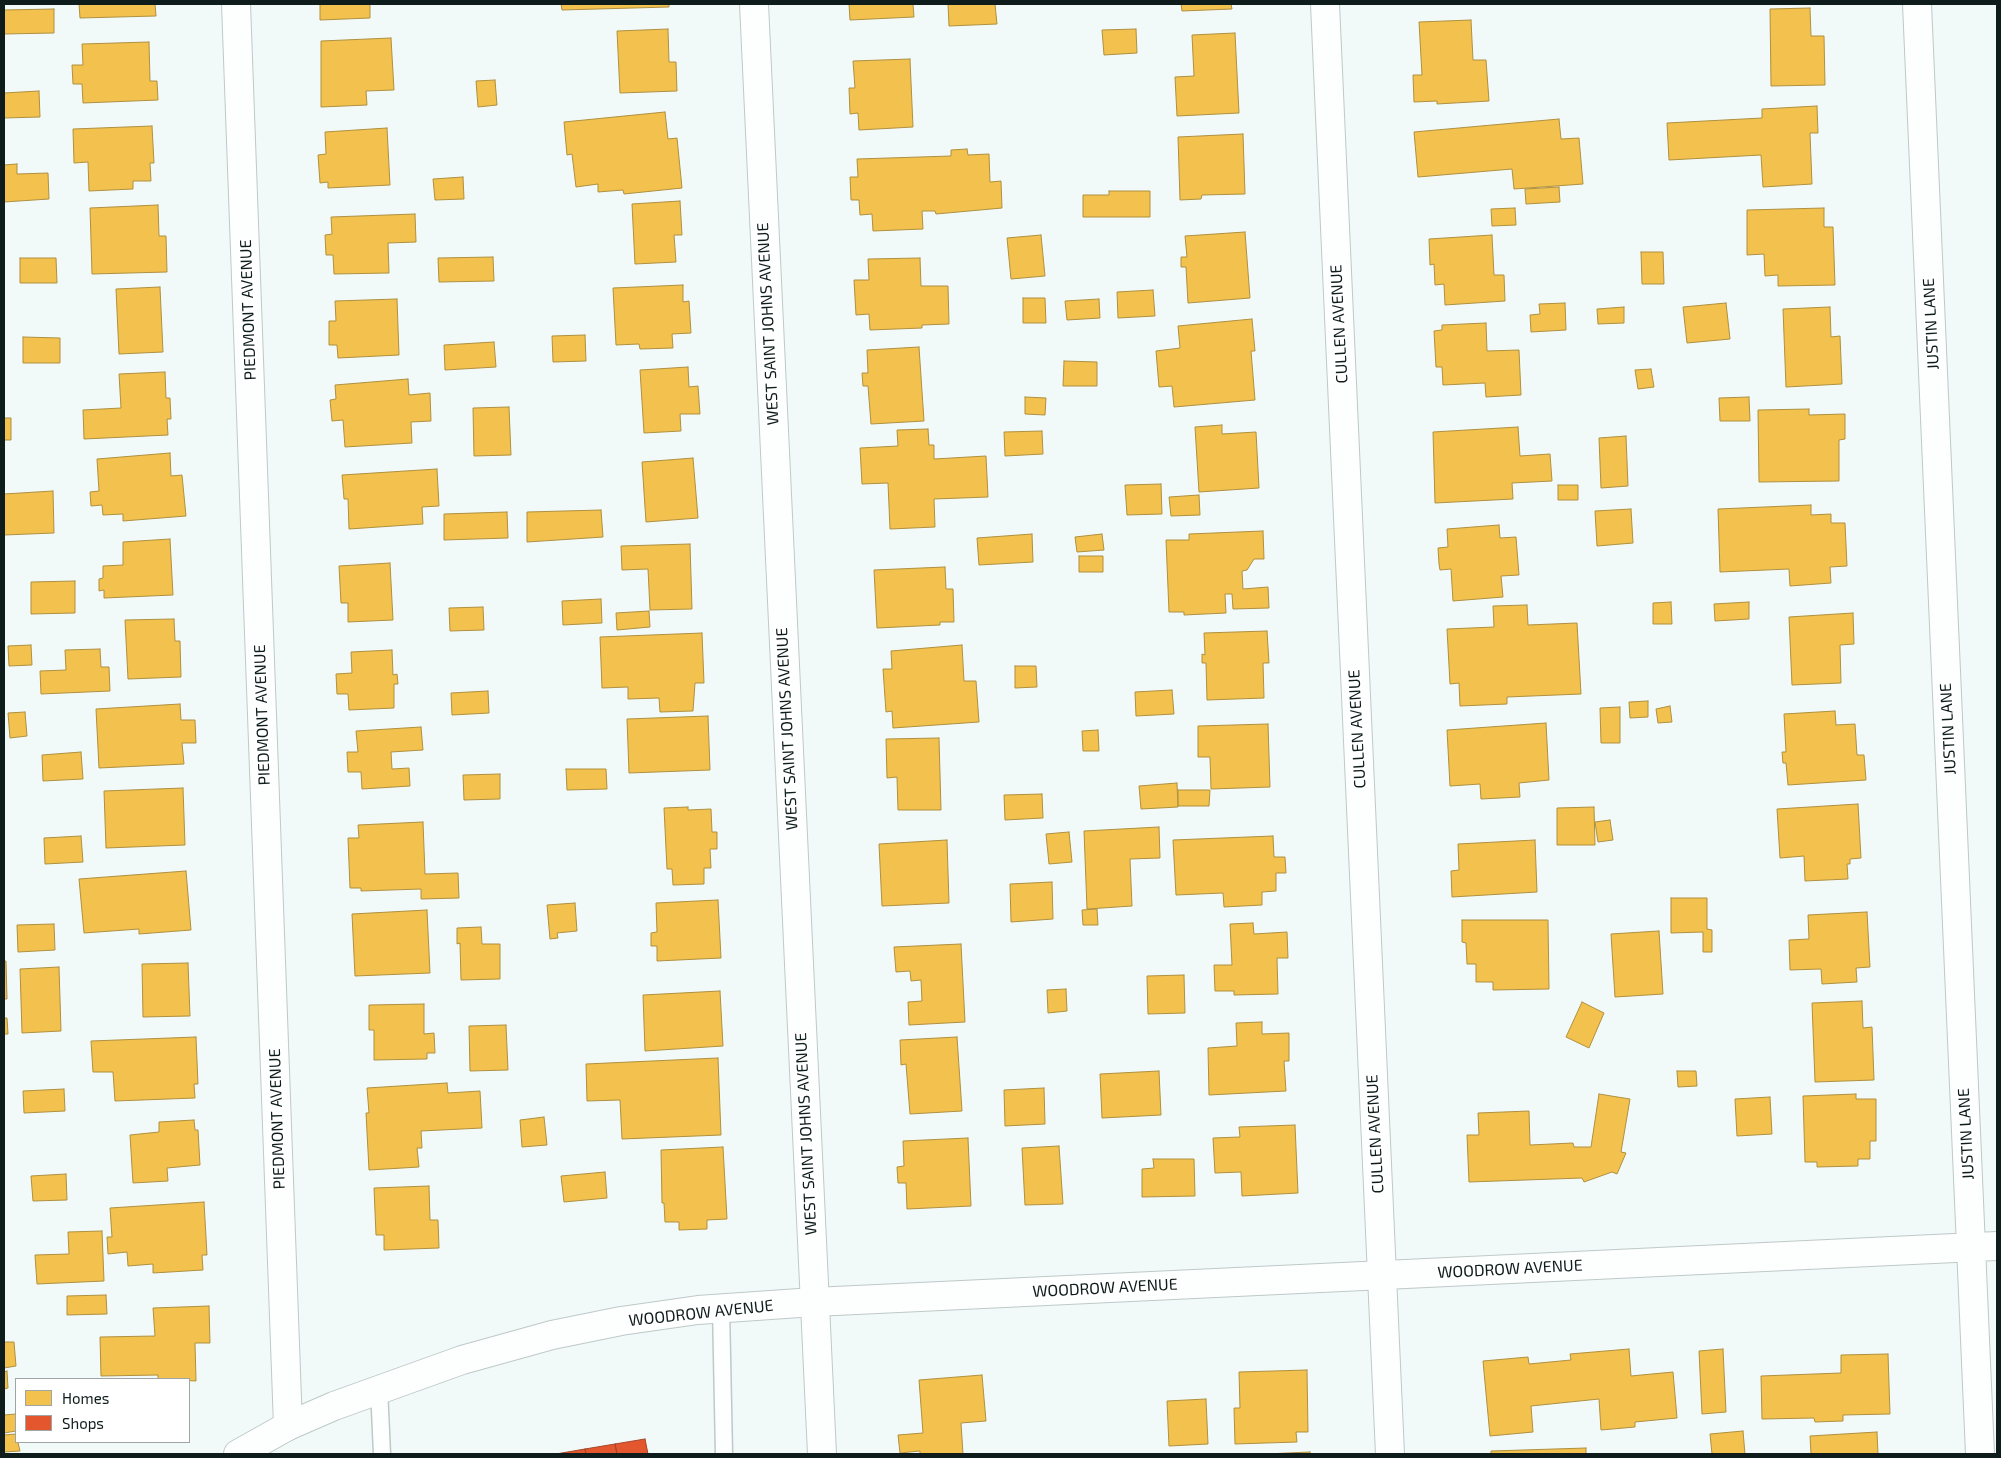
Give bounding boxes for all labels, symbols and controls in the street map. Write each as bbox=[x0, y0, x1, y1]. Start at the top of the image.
street label: WEST SAINT JOHNS AVENUE bbox=[753, 222, 783, 426]
street label: PIEDMONT AVENUE bbox=[236, 239, 260, 381]
street label: CULLEN AVENUE bbox=[1326, 264, 1352, 384]
street label: JUSTIN LANE bbox=[1919, 278, 1943, 370]
street label: WEST SAINT JOHNS AVENUE bbox=[772, 627, 802, 831]
street label: PIEDMONT AVENUE bbox=[250, 644, 274, 786]
street label: CULLEN AVENUE bbox=[1344, 669, 1370, 789]
street label: JUSTIN LANE bbox=[1936, 683, 1960, 775]
street label: WEST SAINT JOHNS AVENUE bbox=[791, 1032, 821, 1236]
street label: PIEDMONT AVENUE bbox=[265, 1048, 289, 1190]
street label: CULLEN AVENUE bbox=[1362, 1074, 1388, 1194]
street label: JUSTIN LANE bbox=[1954, 1088, 1978, 1180]
street label: WOODROW AVENUE bbox=[1437, 1256, 1583, 1282]
street label: WOODROW AVENUE bbox=[1032, 1275, 1178, 1301]
street label: WOODROW AVENUE bbox=[628, 1296, 774, 1330]
legend bbox=[15, 1378, 190, 1443]
text: Homes bbox=[62, 1389, 109, 1407]
text: Shops bbox=[62, 1414, 104, 1432]

